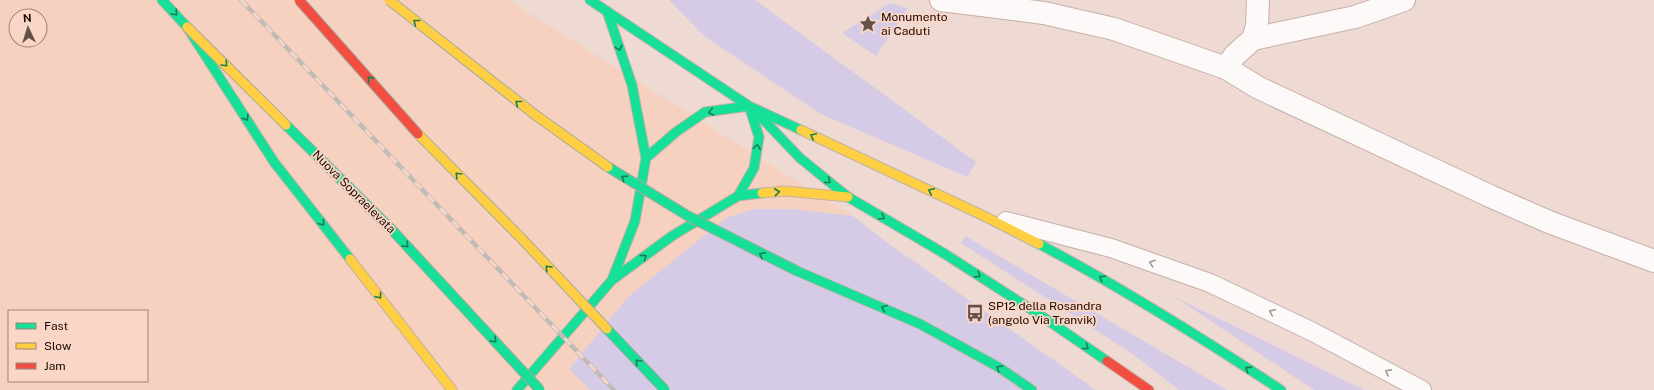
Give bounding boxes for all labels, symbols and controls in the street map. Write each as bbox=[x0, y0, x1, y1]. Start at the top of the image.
north arrow bbox=[8, 8, 48, 48]
one-way arrow bbox=[170, 8, 177, 16]
place label: Monumento ai Caduti bbox=[881, 10, 948, 38]
text: N bbox=[23, 12, 32, 24]
place icon: Monumento ai Caduti bbox=[858, 14, 878, 34]
one-way arrow bbox=[414, 20, 421, 27]
one-way arrow bbox=[615, 44, 623, 51]
one-way arrow bbox=[220, 59, 228, 67]
one-way arrow bbox=[367, 76, 374, 84]
one-way arrow bbox=[515, 100, 522, 107]
one-way arrow bbox=[708, 107, 714, 115]
one-way arrow bbox=[241, 114, 248, 121]
one-way arrow bbox=[810, 132, 817, 140]
one-way arrow bbox=[752, 144, 761, 151]
street label: Nuova Sopraelevata bbox=[310, 148, 398, 236]
one-way arrow bbox=[455, 172, 462, 180]
one-way arrow bbox=[621, 175, 628, 183]
one-way arrow bbox=[824, 176, 831, 183]
one-way arrow bbox=[774, 188, 780, 197]
one-way arrow bbox=[927, 188, 935, 196]
one-way arrow bbox=[878, 212, 885, 219]
one-way arrow bbox=[317, 219, 324, 226]
one-way arrow bbox=[401, 240, 408, 248]
one-way arrow bbox=[759, 252, 766, 260]
one-way arrow bbox=[639, 255, 646, 262]
one-way arrow bbox=[1149, 259, 1156, 267]
one-way arrow bbox=[546, 265, 553, 273]
one-way arrow bbox=[974, 270, 981, 278]
one-way arrow bbox=[1099, 275, 1106, 283]
one-way arrow bbox=[375, 292, 382, 299]
place label: SP12 della Rosandra (angolo Via Tranvik) bbox=[988, 299, 1102, 327]
bus stop icon: SP12 della Rosandra (angolo Via Tranvik) bbox=[965, 303, 985, 323]
one-way arrow bbox=[881, 305, 888, 313]
one-way arrow bbox=[1269, 309, 1276, 317]
legend bbox=[8, 310, 148, 382]
text: Fast bbox=[44, 319, 69, 333]
one-way arrow bbox=[489, 336, 496, 343]
text: Slow bbox=[44, 339, 72, 353]
one-way arrow bbox=[1082, 342, 1089, 349]
text: Jam bbox=[44, 359, 66, 373]
one-way arrow bbox=[635, 359, 643, 367]
one-way arrow bbox=[996, 366, 1003, 373]
one-way arrow bbox=[1245, 366, 1252, 373]
one-way arrow bbox=[1385, 369, 1392, 376]

